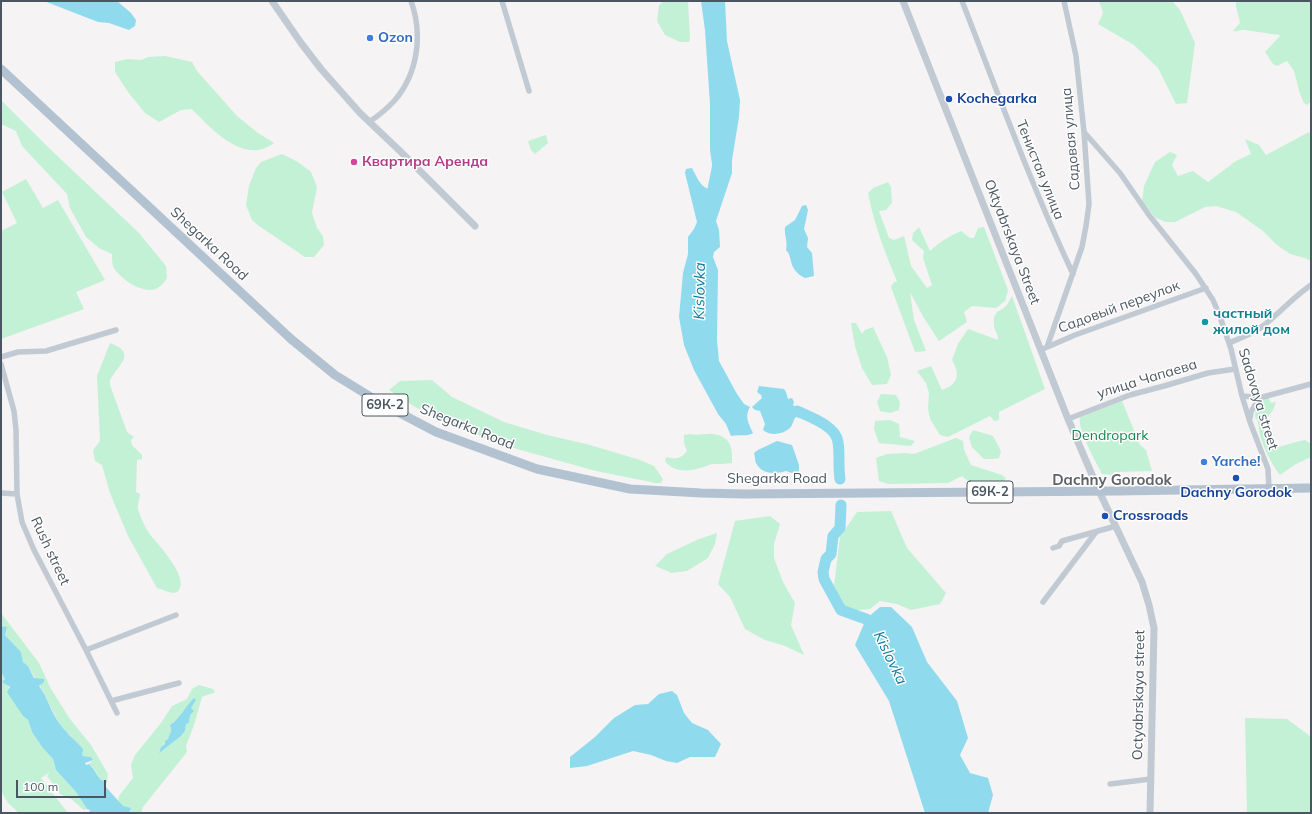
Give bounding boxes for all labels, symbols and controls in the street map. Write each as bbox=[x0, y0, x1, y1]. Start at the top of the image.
place label: Ozon bbox=[378, 30, 413, 46]
marker: Ozon bbox=[365, 33, 375, 43]
street label: Садовая улица bbox=[1058, 87, 1084, 191]
place label: Kochegarka bbox=[957, 91, 1037, 107]
marker: Kochegarka bbox=[944, 94, 954, 104]
street label: Тенистая улица bbox=[1012, 118, 1068, 222]
place label: Квартира Аренда bbox=[362, 154, 488, 170]
marker: Квартира Аренда bbox=[349, 157, 359, 167]
street label: Oktyabrskaya Street bbox=[980, 177, 1044, 307]
street label: Shegarka Road bbox=[167, 204, 251, 284]
water label: Kislovka bbox=[691, 262, 709, 320]
street label: Садовый переулок bbox=[1056, 277, 1182, 337]
place label: частный жилой дом bbox=[1213, 306, 1290, 338]
marker: частный жилой дом bbox=[1200, 317, 1210, 327]
street label: Sadovaya street bbox=[1235, 346, 1281, 452]
street label: улица Чапаева bbox=[1095, 356, 1199, 402]
road number: 69К-2 bbox=[362, 394, 408, 416]
street label: Shegarka Road bbox=[418, 400, 516, 454]
park label: Dendropark bbox=[1072, 428, 1148, 444]
place label: Yarche! bbox=[1212, 454, 1260, 470]
marker: Yarche! bbox=[1199, 457, 1209, 467]
street label: Shegarka Road bbox=[727, 471, 827, 487]
district label: Dachny Gorodok bbox=[1052, 471, 1172, 489]
marker: Dachny Gorodok bbox=[1231, 473, 1241, 483]
road number: 69К-2 bbox=[967, 481, 1013, 503]
place label: Dachny Gorodok bbox=[1180, 485, 1292, 501]
place label: Crossroads bbox=[1113, 508, 1188, 524]
marker: Crossroads bbox=[1100, 511, 1110, 521]
street label: Rush street bbox=[27, 514, 73, 588]
water label: Kislovka bbox=[869, 628, 911, 688]
street label: Octyabrskaya street bbox=[1129, 630, 1149, 760]
scale bar bbox=[18, 772, 108, 798]
text: 100 m bbox=[23, 779, 58, 794]

